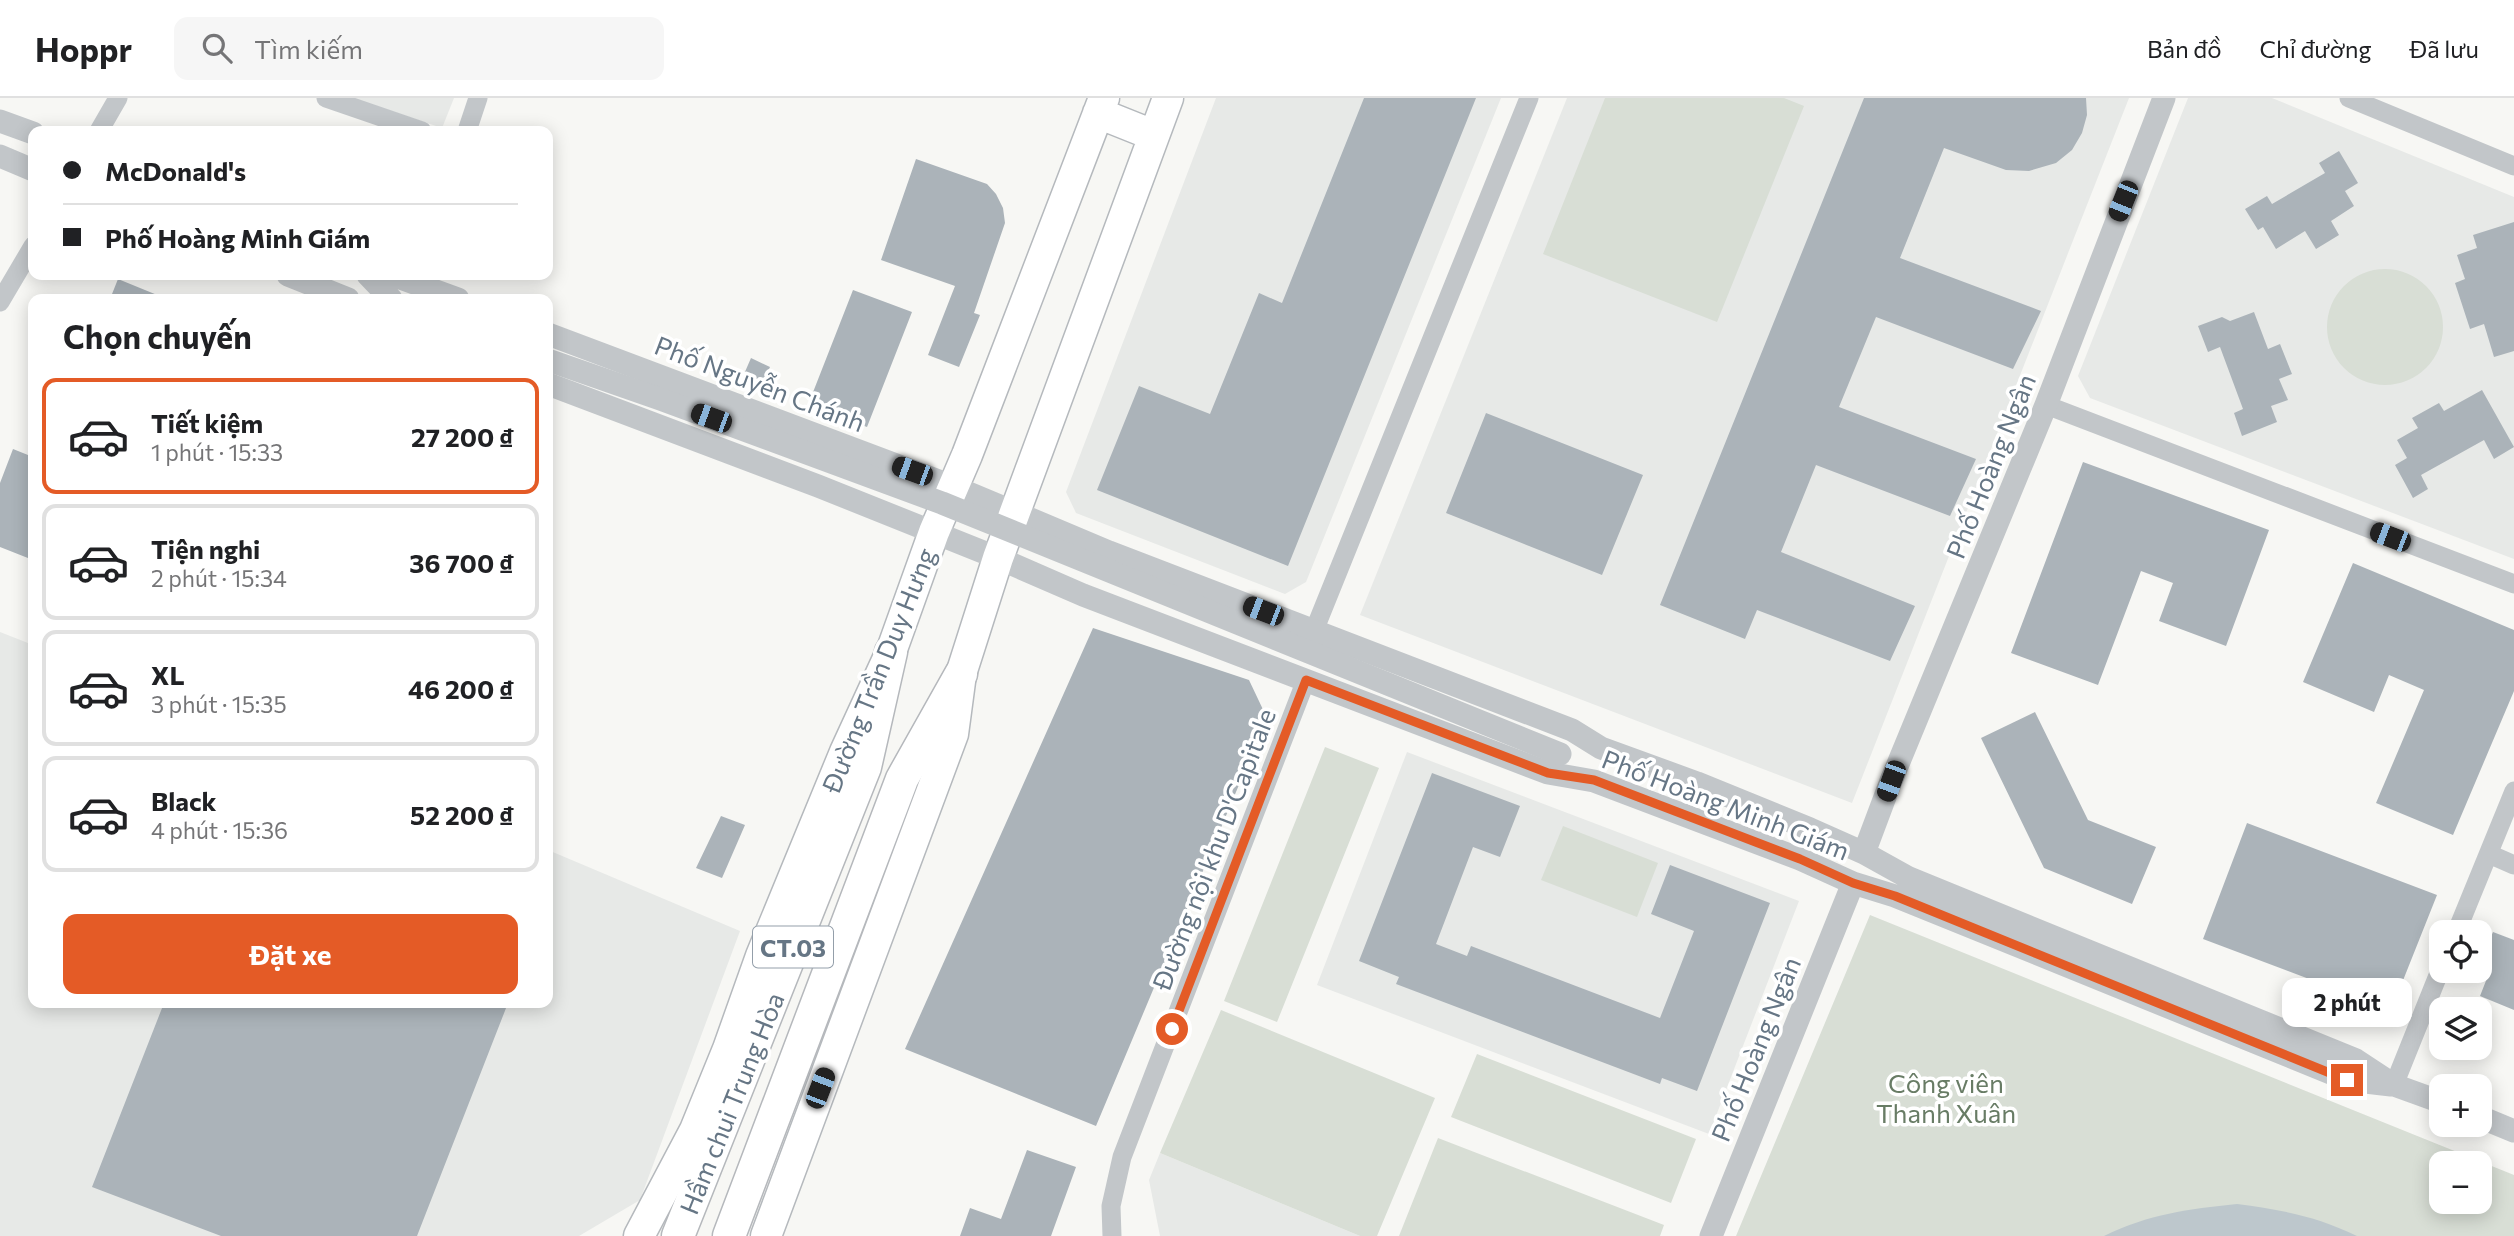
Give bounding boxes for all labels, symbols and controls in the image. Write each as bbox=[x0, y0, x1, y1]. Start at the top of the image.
search box bbox=[174, 17, 664, 80]
text: Hoppr bbox=[35, 28, 132, 69]
icon: search bbox=[198, 29, 236, 67]
text: Tìm kiếm bbox=[254, 33, 363, 64]
text: Bản đồ bbox=[2147, 34, 2222, 63]
text: Chỉ đường bbox=[2260, 34, 2371, 63]
text: Đã lưu bbox=[2409, 34, 2479, 63]
text: McDonald's bbox=[105, 155, 246, 186]
car bbox=[2106, 178, 2141, 224]
text: Phố Hoàng Minh Giám bbox=[105, 222, 370, 253]
text: Chọn chuyến bbox=[63, 316, 252, 356]
street label: Phố Nguyễn Chánh bbox=[651, 329, 869, 437]
street label: Phố Hoàng Ngân bbox=[1939, 369, 2041, 563]
car bbox=[688, 401, 735, 435]
icon: car bbox=[67, 405, 130, 468]
text: Tiết kiệm bbox=[151, 407, 263, 438]
text: 27 200 ₫ bbox=[411, 421, 514, 452]
text: 1 phút · 15:33 bbox=[151, 438, 283, 466]
car bbox=[889, 454, 936, 488]
car bbox=[2367, 520, 2414, 554]
icon: car bbox=[67, 531, 130, 594]
text: Tiện nghi bbox=[151, 533, 260, 564]
street label: Đường Trần Duy Hưng bbox=[814, 543, 941, 798]
text: 36 700 ₫ bbox=[409, 547, 514, 578]
text: 2 phút · 15:34 bbox=[151, 564, 287, 592]
car bbox=[1240, 594, 1287, 628]
icon: car bbox=[67, 657, 130, 720]
text: XL bbox=[151, 659, 185, 690]
text: 46 200 ₫ bbox=[408, 673, 514, 704]
text: 3 phút · 15:35 bbox=[151, 690, 287, 718]
street label: Đường nội khu D'Capitale bbox=[1145, 704, 1281, 995]
street label: Phố Hoàng Minh Giám bbox=[1598, 742, 1854, 866]
car bbox=[1874, 758, 1909, 804]
icon: car bbox=[67, 783, 130, 846]
text: Black bbox=[151, 785, 217, 816]
text: 52 200 ₫ bbox=[410, 799, 514, 830]
text: 4 phút · 15:36 bbox=[151, 816, 288, 844]
button: Đặt xe bbox=[63, 914, 518, 994]
map controls bbox=[2429, 920, 2492, 1214]
button: locate bbox=[2429, 920, 2492, 983]
road number: CT.03 bbox=[753, 926, 833, 968]
street label: Phố Hoàng Ngân bbox=[1704, 952, 1806, 1146]
callout: 2 phút bbox=[2282, 978, 2412, 1028]
street label: Hầm chui Trung Hòa bbox=[672, 988, 790, 1218]
text: 2 phút bbox=[2313, 988, 2381, 1016]
button: layers bbox=[2429, 997, 2492, 1060]
route start bbox=[1156, 1013, 1188, 1045]
route end bbox=[2331, 1064, 2363, 1096]
car bbox=[803, 1065, 838, 1111]
park label: Công viên Thanh Xuân bbox=[1876, 1067, 2016, 1128]
button: + bbox=[2429, 1074, 2492, 1137]
button: − bbox=[2429, 1151, 2492, 1214]

